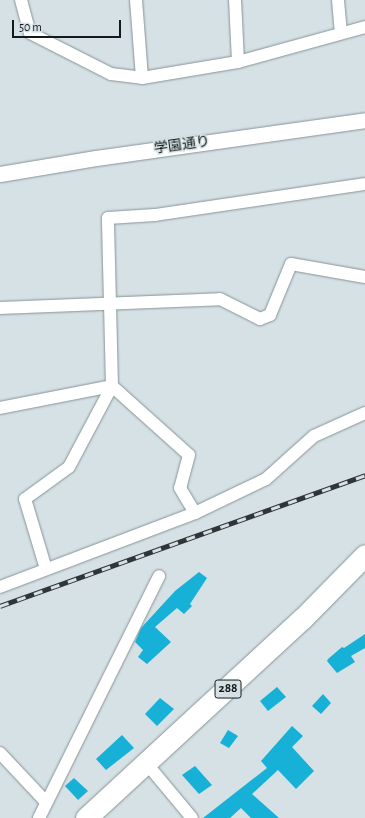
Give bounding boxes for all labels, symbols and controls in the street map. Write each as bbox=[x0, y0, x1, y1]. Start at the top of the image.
scale bar bbox=[14, 12, 123, 38]
text: 50 m bbox=[19, 21, 42, 33]
street label: 学園通り bbox=[153, 133, 211, 157]
road number: 288 bbox=[214, 678, 242, 700]

